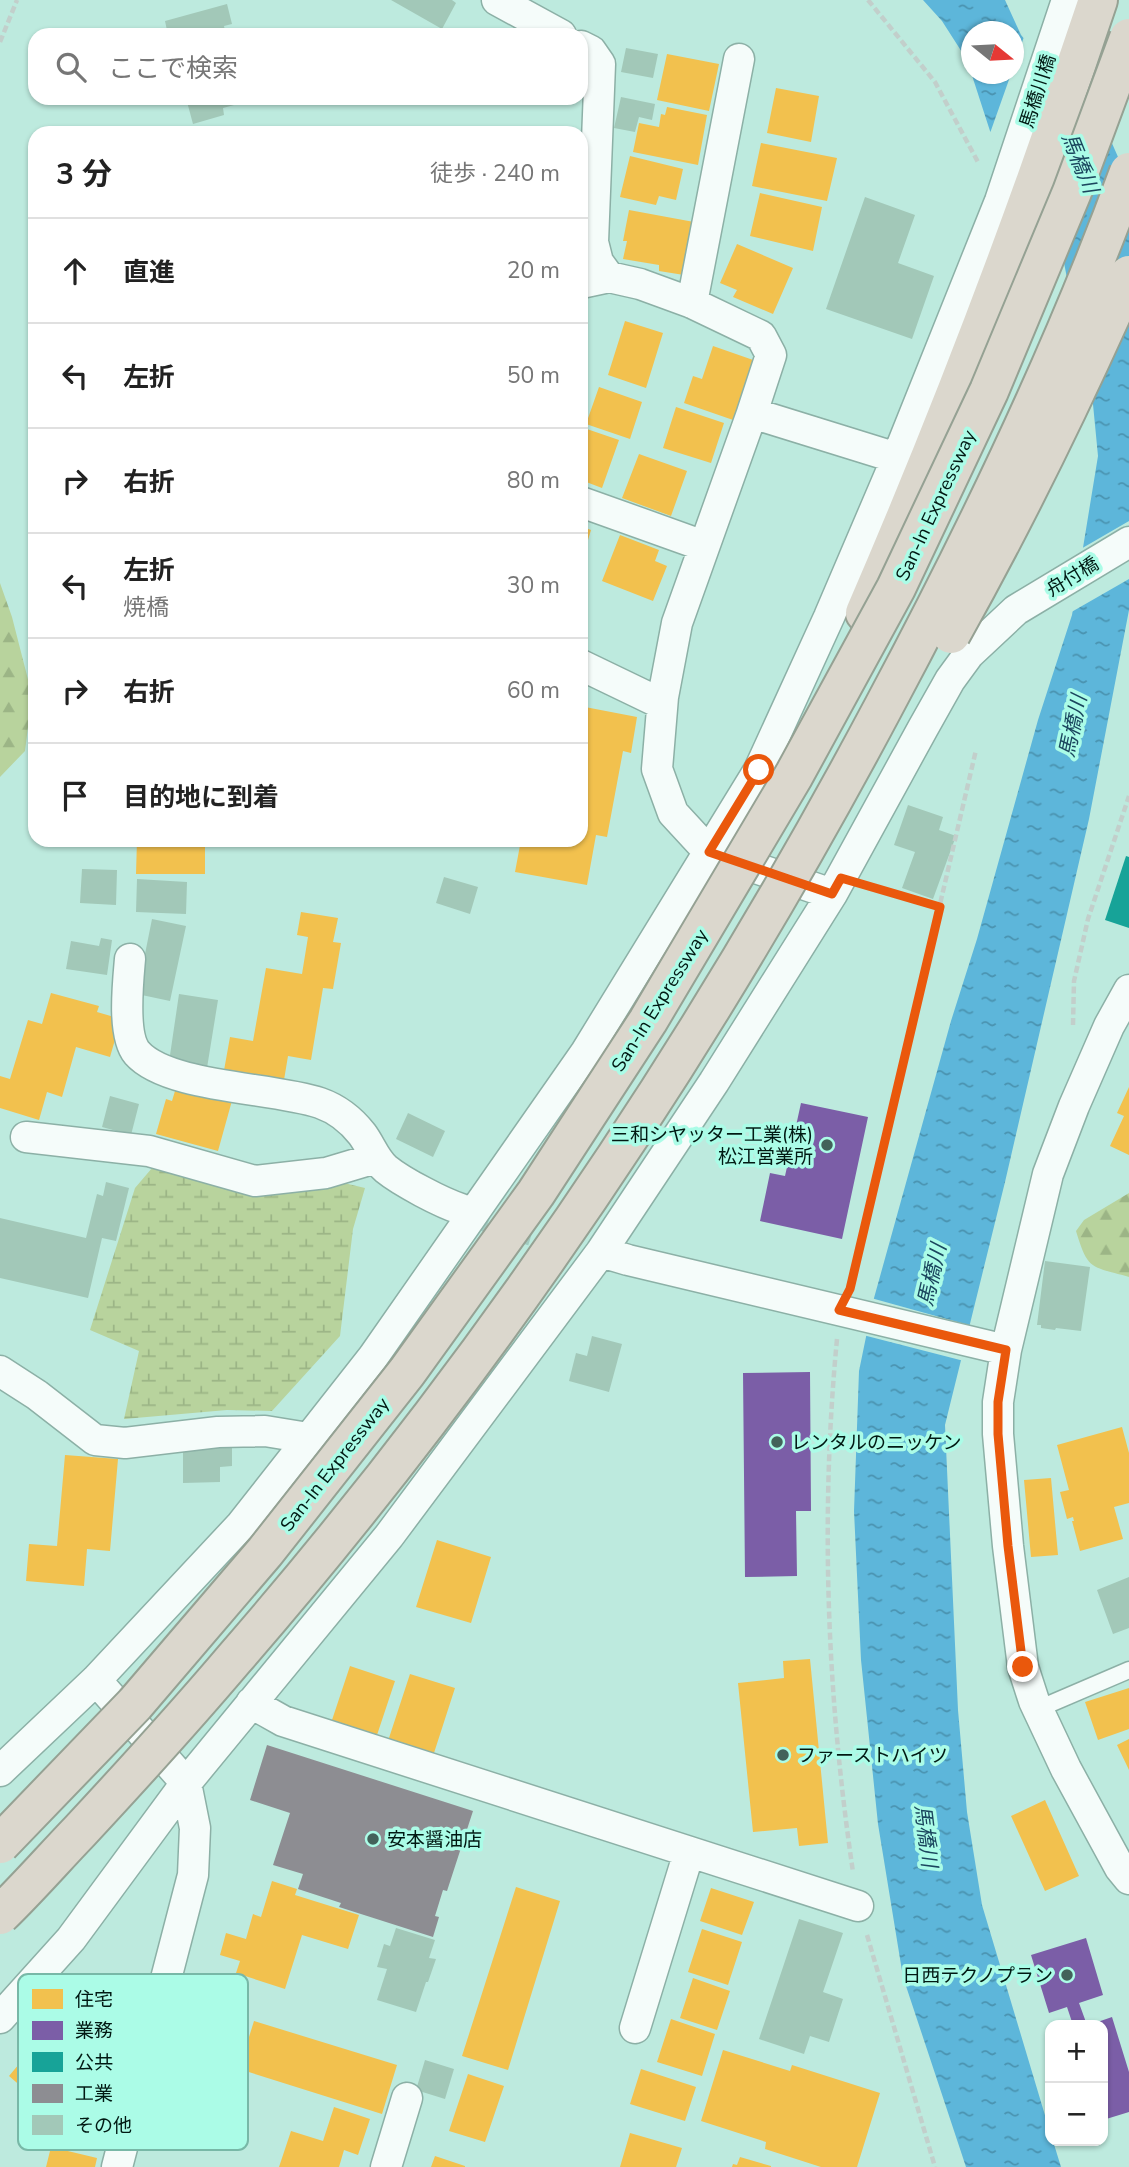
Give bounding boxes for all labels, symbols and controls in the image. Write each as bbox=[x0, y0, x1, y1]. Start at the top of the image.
north arrow bbox=[961, 21, 1024, 84]
search box bbox=[28, 28, 588, 105]
icon: search bbox=[52, 48, 90, 86]
text: ここで検索 bbox=[108, 51, 238, 86]
street label: 馬橋川橋 bbox=[1014, 51, 1062, 131]
water label: 馬橋川 bbox=[1055, 129, 1106, 199]
text: 3 分 bbox=[56, 154, 112, 195]
text: 徒歩 · 240 m bbox=[430, 158, 560, 189]
icon: ahead bbox=[56, 252, 94, 290]
text: 直進 bbox=[123, 255, 175, 290]
text: 20 m bbox=[507, 255, 560, 286]
icon: left bbox=[56, 357, 94, 395]
text: 左折 bbox=[123, 360, 175, 395]
text: 50 m bbox=[507, 360, 560, 391]
street label: San-In Expressway bbox=[890, 426, 982, 585]
icon: right bbox=[56, 462, 94, 500]
text: 右折 bbox=[123, 465, 175, 500]
text: 80 m bbox=[507, 465, 560, 496]
street label: 舟付橋 bbox=[1041, 551, 1104, 603]
text: 左折 bbox=[123, 553, 175, 588]
icon: left bbox=[56, 567, 94, 605]
text: 30 m bbox=[507, 570, 560, 601]
text: 焼橋 bbox=[123, 592, 169, 623]
icon: right bbox=[56, 672, 94, 710]
text: 右折 bbox=[123, 675, 175, 710]
text: 60 m bbox=[507, 675, 560, 706]
water label: 馬橋川 bbox=[1053, 690, 1094, 760]
route start bbox=[743, 754, 774, 785]
icon: arrive bbox=[56, 777, 94, 815]
text: 目的地に到着 bbox=[123, 780, 279, 815]
street label: San-In Expressway bbox=[605, 924, 714, 1077]
place label: 三和シヤッター工業(株) 松江営業所 bbox=[611, 1122, 813, 1170]
marker: 三和シヤッター工業(株) 松江営業所 bbox=[819, 1137, 835, 1153]
water label: 馬橋川 bbox=[911, 1239, 953, 1309]
street label: San-In Expressway bbox=[274, 1392, 396, 1537]
place label: レンタルのニッケン bbox=[791, 1430, 961, 1456]
marker: レンタルのニッケン bbox=[769, 1434, 785, 1450]
route end bbox=[1007, 1651, 1038, 1682]
place label: ファーストハイツ bbox=[797, 1743, 948, 1769]
marker: ファーストハイツ bbox=[775, 1747, 791, 1763]
water label: 馬橋川 bbox=[908, 1803, 944, 1871]
place label: 安本醤油店 bbox=[387, 1827, 482, 1853]
marker: 安本醤油店 bbox=[365, 1831, 381, 1847]
place label: 日西テクノプラン bbox=[902, 1963, 1053, 1989]
marker: 日西テクノプラン bbox=[1059, 1967, 1075, 1983]
legend bbox=[18, 1974, 248, 2150]
text: 住宅 bbox=[75, 1987, 113, 2013]
text: 業務 bbox=[75, 2018, 113, 2044]
map controls bbox=[1045, 2020, 1108, 2146]
button: + bbox=[1045, 2020, 1108, 2083]
text: 公共 bbox=[75, 2050, 113, 2076]
text: 工業 bbox=[75, 2081, 113, 2107]
button: − bbox=[1045, 2083, 1108, 2146]
text: その他 bbox=[75, 2113, 132, 2139]

